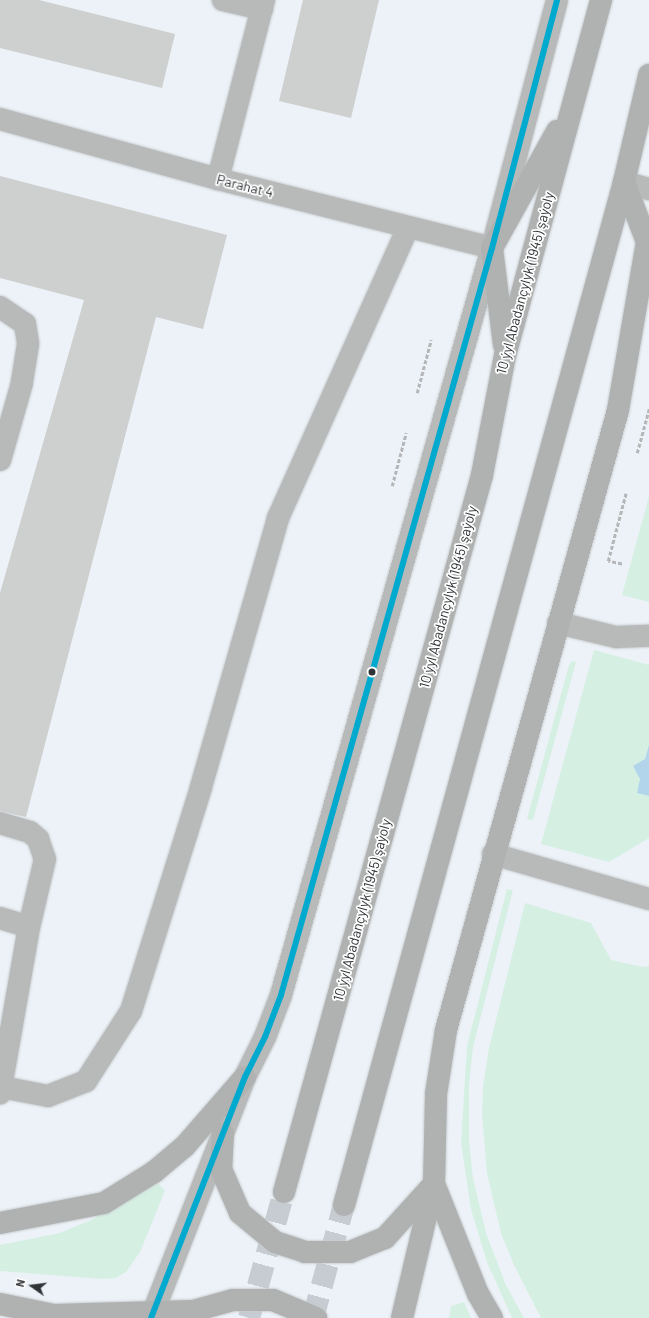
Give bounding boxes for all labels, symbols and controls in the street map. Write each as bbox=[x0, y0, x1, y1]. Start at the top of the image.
street label: Parahat 4 bbox=[215, 171, 275, 201]
street label: 10 ýyl Abadançylyk (1945) şaýoly bbox=[493, 190, 557, 376]
street label: 10 ýyl Abadançylyk (1945) şaýoly bbox=[416, 504, 480, 690]
unlabelled marker bbox=[367, 667, 377, 677]
street label: 10 ýyl Abadançylyk (1945) şaýoly bbox=[330, 817, 394, 1003]
north arrow bbox=[12, 1266, 52, 1306]
text: N bbox=[13, 1278, 27, 1288]

